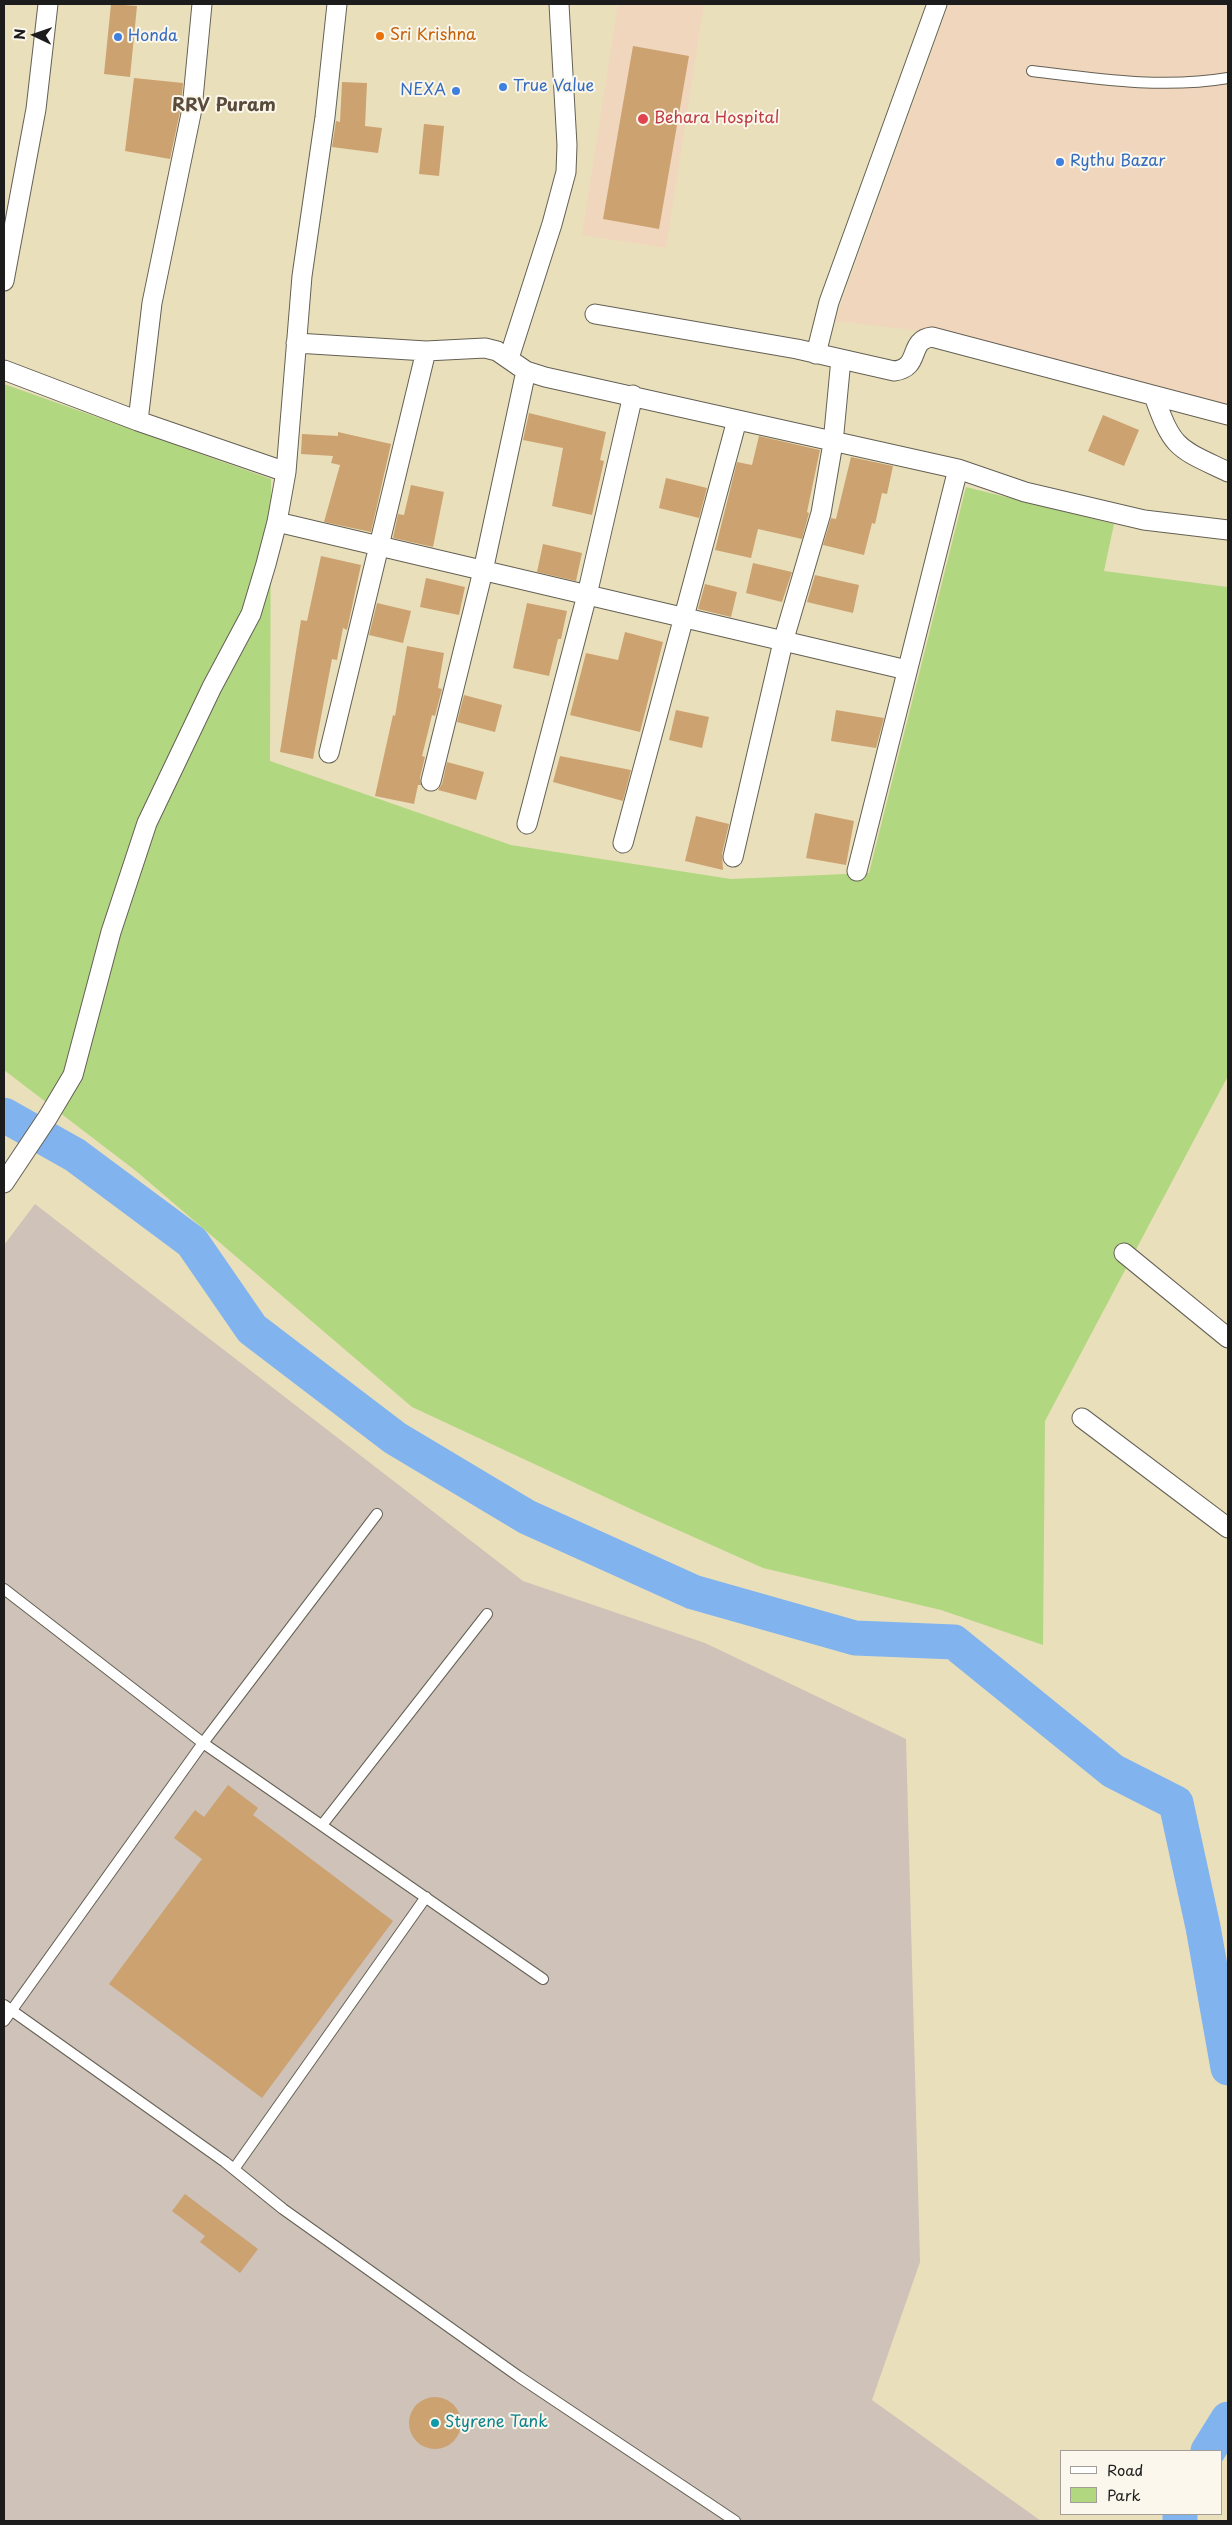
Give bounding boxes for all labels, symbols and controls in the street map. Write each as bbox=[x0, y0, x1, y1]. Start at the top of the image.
north arrow bbox=[10, 10, 60, 60]
place label: Sri Krishna bbox=[390, 26, 476, 46]
place label: Honda bbox=[128, 27, 178, 47]
text: N bbox=[9, 28, 30, 40]
marker: Sri Krishna bbox=[374, 30, 386, 42]
marker: Honda bbox=[112, 31, 124, 43]
place label: True Value bbox=[513, 77, 594, 97]
place label: NEXA bbox=[400, 81, 446, 101]
marker: True Value bbox=[497, 81, 509, 93]
marker: NEXA bbox=[450, 85, 462, 97]
district label: RRV Puram bbox=[172, 95, 276, 117]
place label: Behara Hospital bbox=[654, 109, 779, 129]
marker: Behara Hospital bbox=[636, 112, 650, 126]
place label: Rythu Bazar bbox=[1070, 152, 1165, 172]
marker: Rythu Bazar bbox=[1054, 156, 1066, 168]
place label: Styrene Tank bbox=[445, 2413, 548, 2433]
marker: Styrene Tank bbox=[429, 2417, 441, 2429]
legend bbox=[1060, 2450, 1222, 2515]
text: Road bbox=[1107, 2458, 1143, 2481]
text: Park bbox=[1107, 2483, 1141, 2506]

